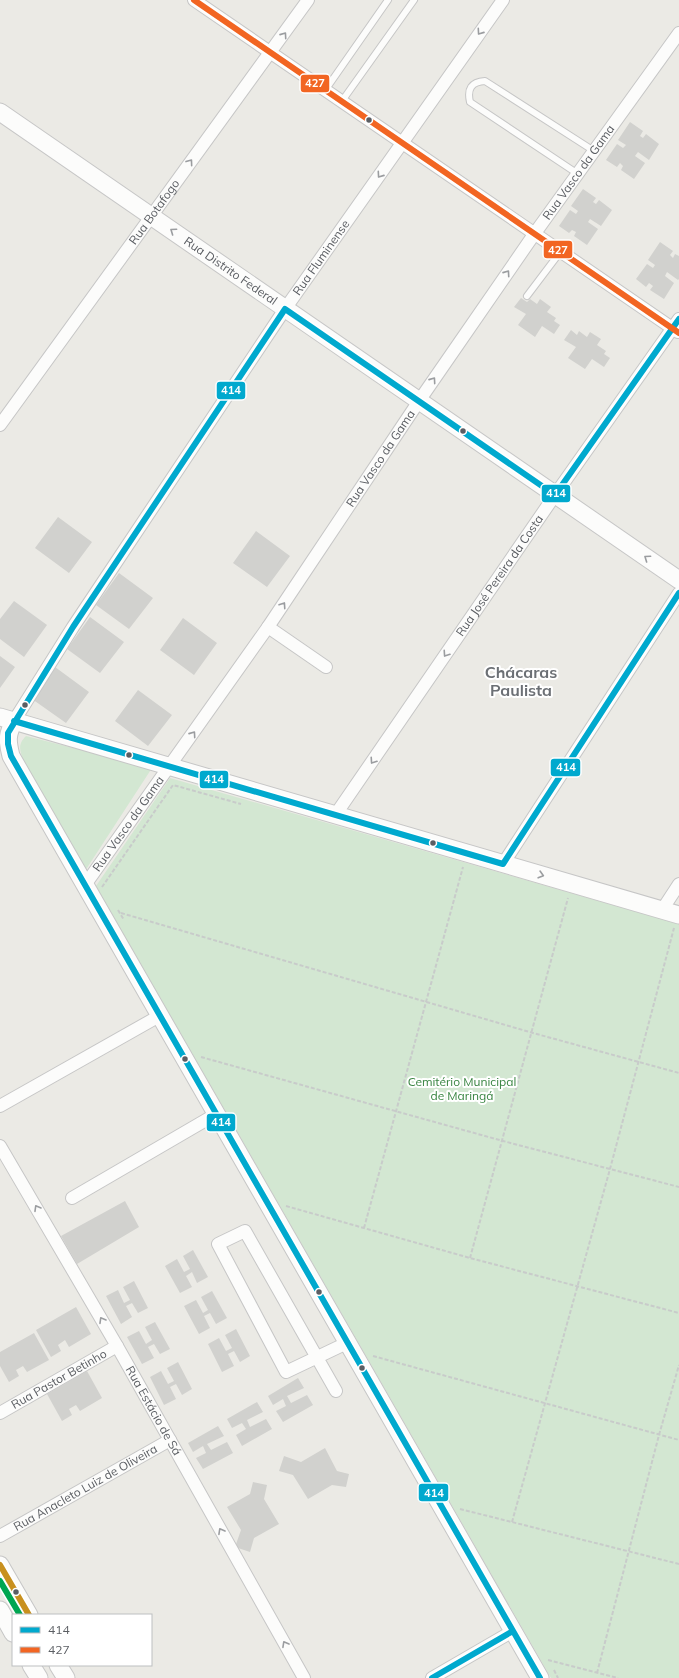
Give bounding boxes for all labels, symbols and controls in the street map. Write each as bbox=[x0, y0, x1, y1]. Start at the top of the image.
one-way arrow bbox=[477, 28, 485, 35]
one-way arrow bbox=[279, 32, 286, 39]
line badge: 427 bbox=[300, 74, 330, 93]
text: 427 bbox=[305, 76, 325, 90]
unlabelled marker bbox=[364, 115, 374, 125]
street label: Rua Vasco da Gama bbox=[539, 122, 618, 223]
one-way arrow bbox=[185, 159, 193, 166]
one-way arrow bbox=[378, 170, 385, 177]
street label: Rua Botafogo bbox=[125, 176, 183, 247]
street label: Rua Fluminense bbox=[289, 217, 352, 298]
one-way arrow bbox=[170, 228, 177, 236]
street label: Rua Distrito Federal bbox=[181, 233, 280, 308]
line badge: 427 bbox=[543, 240, 573, 259]
text: 427 bbox=[548, 243, 568, 257]
one-way arrow bbox=[502, 271, 509, 278]
one-way arrow bbox=[428, 377, 436, 384]
line badge: 414 bbox=[216, 381, 246, 400]
text: 414 bbox=[221, 383, 241, 397]
street label: Rua Vasco da Gama bbox=[342, 407, 418, 510]
unlabelled marker bbox=[458, 426, 468, 436]
line badge: 414 bbox=[541, 484, 571, 503]
text: 414 bbox=[546, 486, 566, 500]
street label: Rua José Pereira da Costa bbox=[452, 512, 546, 639]
one-way arrow bbox=[644, 555, 651, 563]
one-way arrow bbox=[278, 602, 285, 609]
one-way arrow bbox=[443, 650, 451, 657]
district label: Chácaras Paulista bbox=[485, 662, 557, 700]
unlabelled marker bbox=[20, 700, 30, 710]
one-way arrow bbox=[188, 732, 195, 739]
unlabelled marker bbox=[124, 750, 134, 760]
one-way arrow bbox=[370, 757, 377, 764]
line badge: 414 bbox=[550, 758, 581, 777]
text: 414 bbox=[556, 760, 576, 774]
line badge: 414 bbox=[199, 770, 229, 789]
text: 414 bbox=[204, 772, 224, 786]
street label: Rua Vasco da Gama bbox=[89, 773, 167, 874]
unlabelled marker bbox=[428, 838, 438, 848]
one-way arrow bbox=[537, 870, 544, 879]
unlabelled marker bbox=[180, 1054, 190, 1064]
park label: Cemitério Municipal de Maringá bbox=[408, 1074, 516, 1103]
line badge: 414 bbox=[206, 1113, 236, 1132]
text: 414 bbox=[211, 1115, 231, 1129]
one-way arrow bbox=[34, 1205, 41, 1212]
unlabelled marker bbox=[314, 1287, 324, 1297]
one-way arrow bbox=[100, 1317, 107, 1324]
street label: Rua Pastor Betinho bbox=[8, 1345, 109, 1412]
street label: Rua Estácio de Sá bbox=[123, 1363, 185, 1458]
unlabelled marker bbox=[357, 1363, 367, 1373]
street label: Rua Anacleto Luiz de Oliveira bbox=[11, 1441, 160, 1534]
line badge: 414 bbox=[418, 1483, 449, 1502]
text: 414 bbox=[424, 1486, 444, 1500]
one-way arrow bbox=[219, 1528, 226, 1535]
unlabelled marker bbox=[11, 1587, 21, 1597]
legend bbox=[12, 1614, 152, 1666]
text: 414 bbox=[48, 1622, 70, 1637]
one-way arrow bbox=[283, 1641, 290, 1648]
text: 427 bbox=[48, 1642, 70, 1657]

